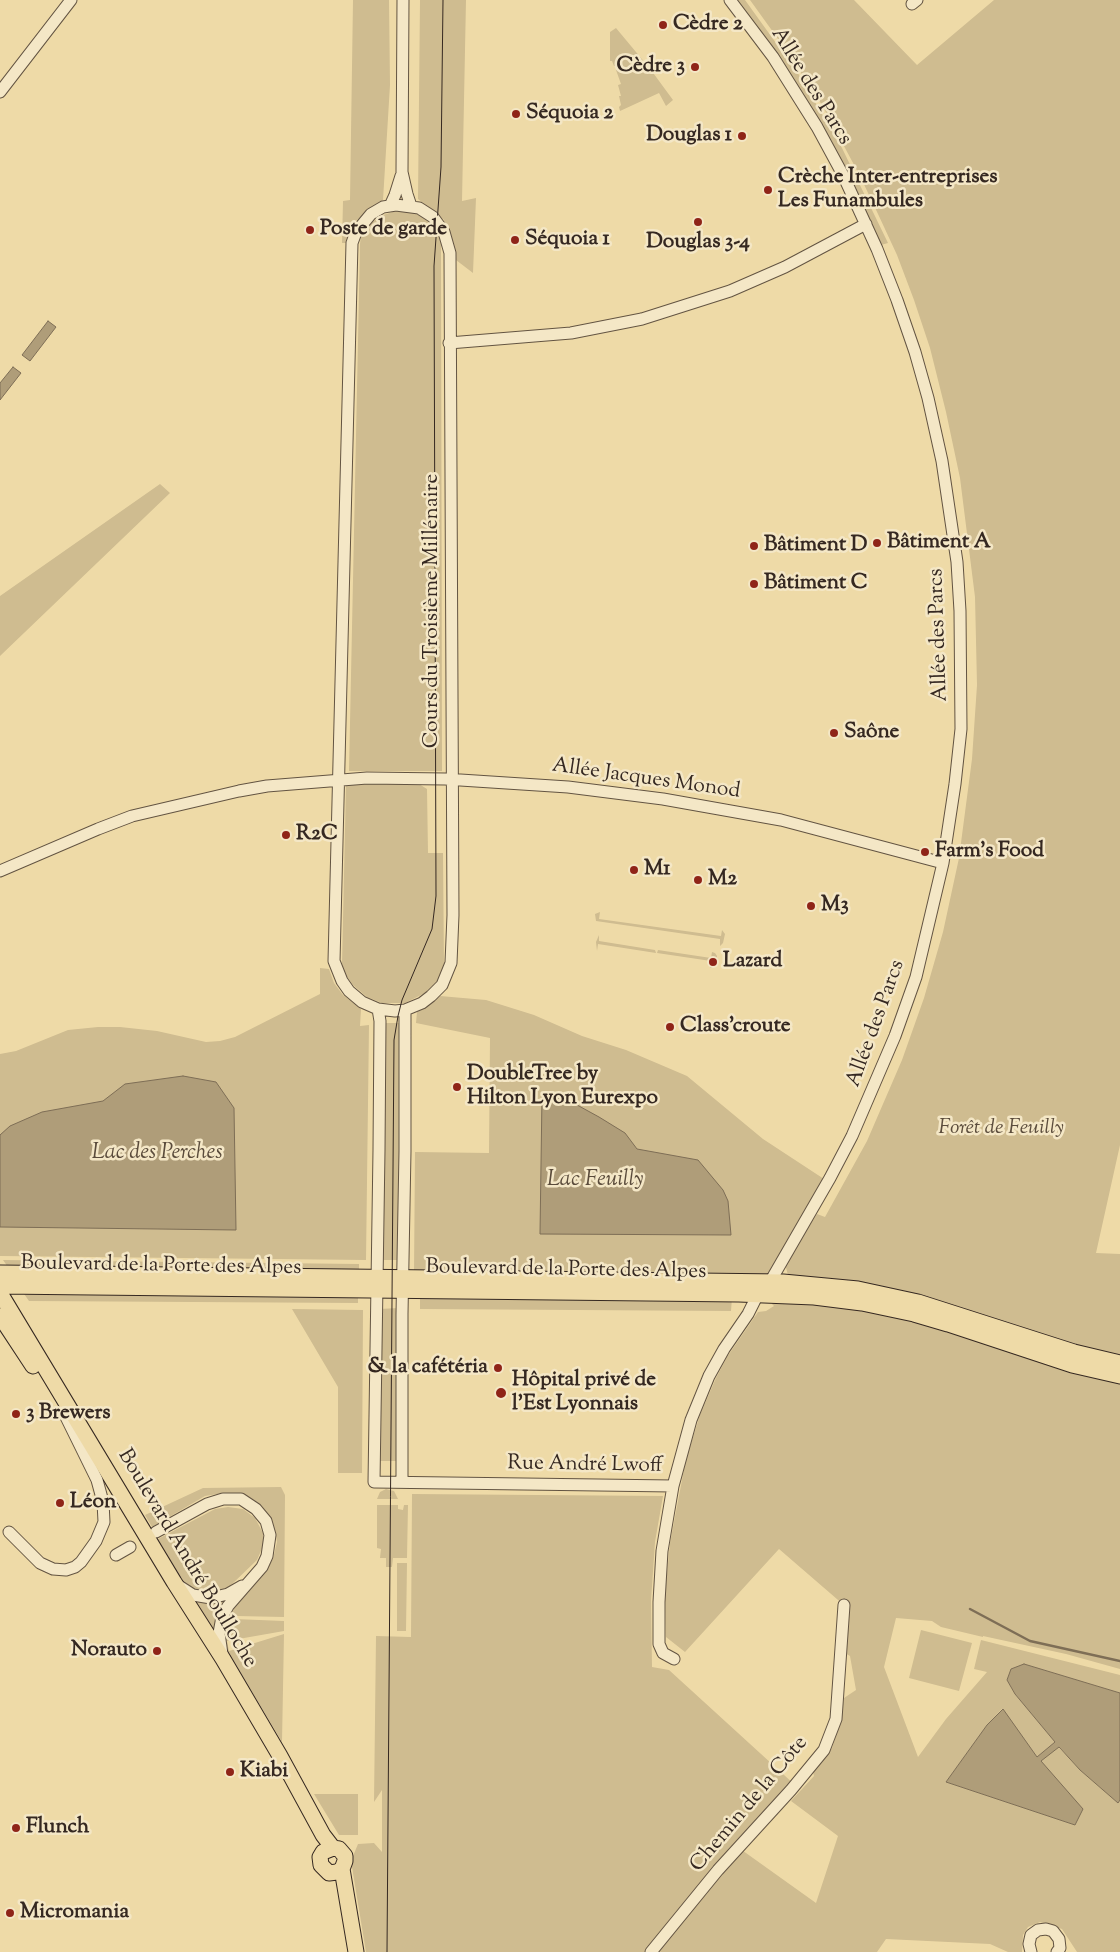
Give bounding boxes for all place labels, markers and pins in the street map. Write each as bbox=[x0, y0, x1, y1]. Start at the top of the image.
place label: Cèdre 2 bbox=[673, 12, 743, 38]
marker: Cèdre 2 bbox=[657, 19, 669, 31]
place label: Cèdre 3 bbox=[617, 54, 685, 80]
marker: Cèdre 3 bbox=[689, 61, 701, 73]
place label: Séquoia 2 bbox=[526, 101, 613, 127]
marker: Séquoia 2 bbox=[510, 108, 522, 120]
place label: Douglas 1 bbox=[646, 123, 732, 149]
marker: Douglas 1 bbox=[736, 130, 748, 142]
place label: Crèche Inter-entreprises Les Funambules bbox=[778, 165, 998, 215]
marker: Crèche Inter-entreprises Les Funambules bbox=[762, 184, 774, 196]
marker: Douglas 3-4 bbox=[692, 216, 704, 228]
place label: Poste de garde bbox=[320, 217, 447, 243]
marker: Poste de garde bbox=[304, 224, 316, 236]
place label: Séquoia 1 bbox=[525, 227, 610, 253]
place label: Douglas 3-4 bbox=[646, 230, 750, 256]
marker: Séquoia 1 bbox=[509, 234, 521, 246]
place label: Bâtiment A bbox=[887, 530, 991, 556]
place label: Bâtiment D bbox=[764, 533, 867, 559]
marker: Bâtiment A bbox=[871, 537, 883, 549]
marker: Bâtiment D bbox=[748, 540, 760, 552]
place label: Bâtiment C bbox=[764, 571, 868, 597]
marker: Bâtiment C bbox=[748, 578, 760, 590]
place label: Saône bbox=[844, 720, 899, 746]
marker: Saône bbox=[828, 727, 840, 739]
place label: R2C bbox=[296, 822, 338, 848]
marker: R2C bbox=[280, 829, 292, 841]
place label: Farm's Food bbox=[935, 839, 1044, 865]
marker: Farm's Food bbox=[919, 846, 931, 858]
place label: M1 bbox=[644, 857, 670, 883]
marker: M1 bbox=[628, 864, 640, 876]
place label: M2 bbox=[708, 867, 737, 893]
marker: M2 bbox=[692, 874, 704, 886]
place label: M3 bbox=[821, 893, 849, 919]
marker: M3 bbox=[805, 900, 817, 912]
place label: Lazard bbox=[723, 949, 782, 975]
marker: Lazard bbox=[707, 956, 719, 968]
place label: Class'croute bbox=[680, 1014, 791, 1040]
marker: Class'croute bbox=[664, 1021, 676, 1033]
place label: DoubleTree by Hilton Lyon Eurexpo bbox=[467, 1062, 658, 1112]
marker: DoubleTree by Hilton Lyon Eurexpo bbox=[451, 1081, 463, 1093]
place label: & la cafétéria bbox=[367, 1355, 488, 1381]
marker: & la cafétéria bbox=[492, 1362, 504, 1374]
place label: Hôpital privé de l'Est Lyonnais bbox=[512, 1368, 656, 1418]
marker: Hôpital privé de l'Est Lyonnais bbox=[494, 1386, 508, 1400]
place label: 3 Brewers bbox=[26, 1401, 111, 1427]
marker: 3 Brewers bbox=[10, 1408, 22, 1420]
place label: Léon bbox=[70, 1490, 116, 1516]
marker: Léon bbox=[54, 1497, 66, 1509]
place label: Norauto bbox=[71, 1638, 147, 1664]
marker: Norauto bbox=[151, 1645, 163, 1657]
place label: Kiabi bbox=[240, 1759, 288, 1785]
marker: Kiabi bbox=[224, 1766, 236, 1778]
place label: Flunch bbox=[26, 1815, 89, 1841]
marker: Flunch bbox=[10, 1822, 22, 1834]
place label: Micromania bbox=[20, 1900, 129, 1926]
marker: Micromania bbox=[4, 1907, 16, 1919]

